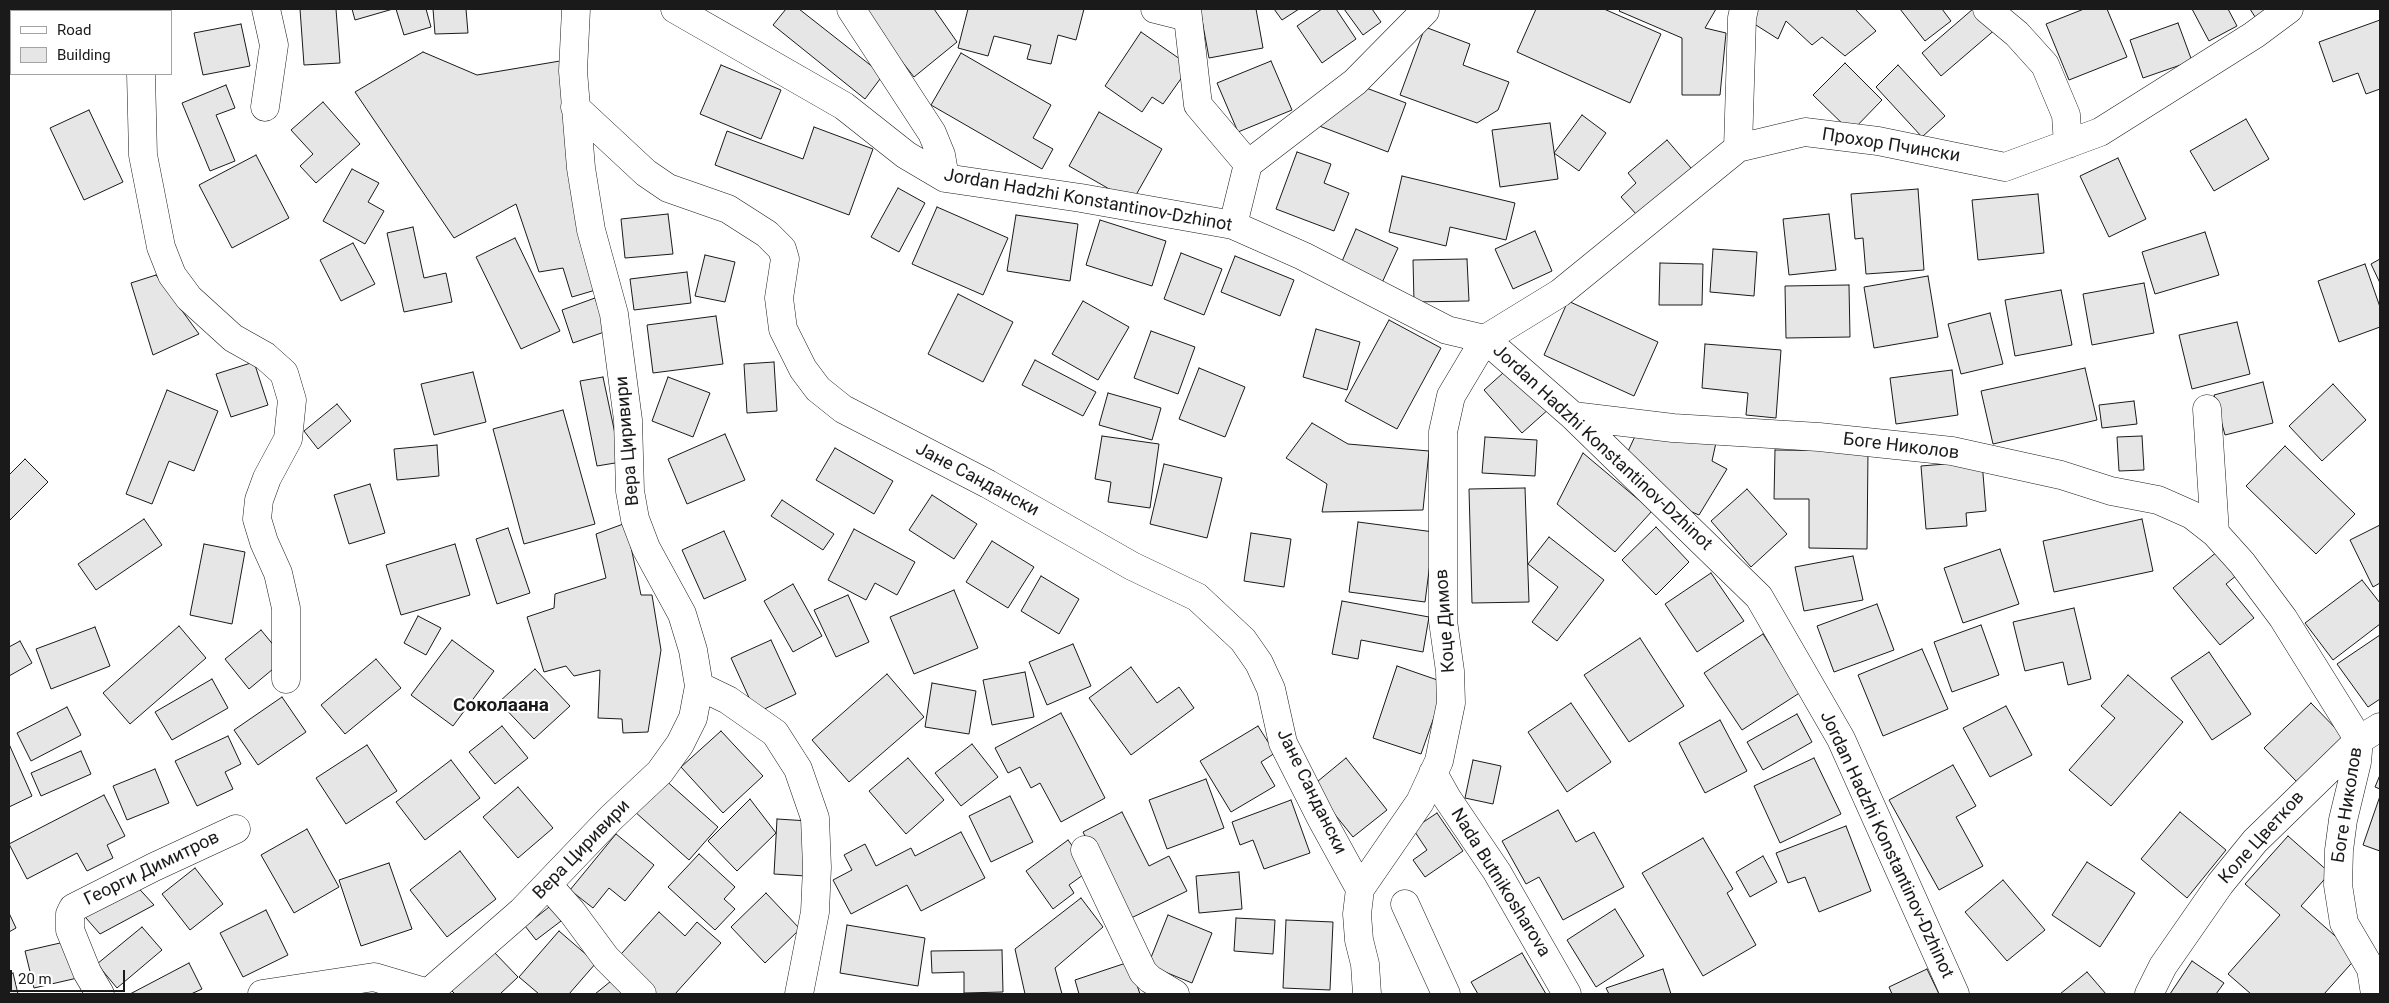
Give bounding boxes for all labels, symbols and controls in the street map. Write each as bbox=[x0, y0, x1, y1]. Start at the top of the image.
legend bbox=[10, 10, 172, 75]
text: Road bbox=[57, 21, 91, 39]
text: Building bbox=[57, 46, 111, 64]
street label: Прохор Пчински bbox=[1820, 124, 1962, 168]
street label: Jordan Hadzhi Konstantinov-Dzhinot bbox=[942, 165, 1234, 237]
street label: Jordan Hadzhi Konstantinov-Dzhinot bbox=[1488, 340, 1716, 556]
street label: Вера Циривири bbox=[612, 375, 644, 507]
street label: Боге Николов bbox=[1842, 429, 1960, 465]
street label: Јане Сандански bbox=[912, 438, 1042, 522]
street label: Коце Димов bbox=[1432, 568, 1460, 674]
district label: Соколаана bbox=[453, 695, 549, 717]
street label: Jordan Hadzhi Konstantinov-Dzhinot bbox=[1814, 708, 1958, 982]
street label: Јане Сандански bbox=[1271, 726, 1351, 858]
street label: Боге Николов bbox=[2328, 746, 2368, 864]
street label: Коле Цветков bbox=[2215, 787, 2309, 889]
street label: Вера Циривири bbox=[529, 796, 635, 904]
street label: Nada Butnikosharova bbox=[1445, 805, 1555, 961]
street label: Георги Димитров bbox=[81, 827, 223, 911]
scale bar bbox=[12, 960, 128, 992]
text: 20 m bbox=[18, 970, 52, 988]

